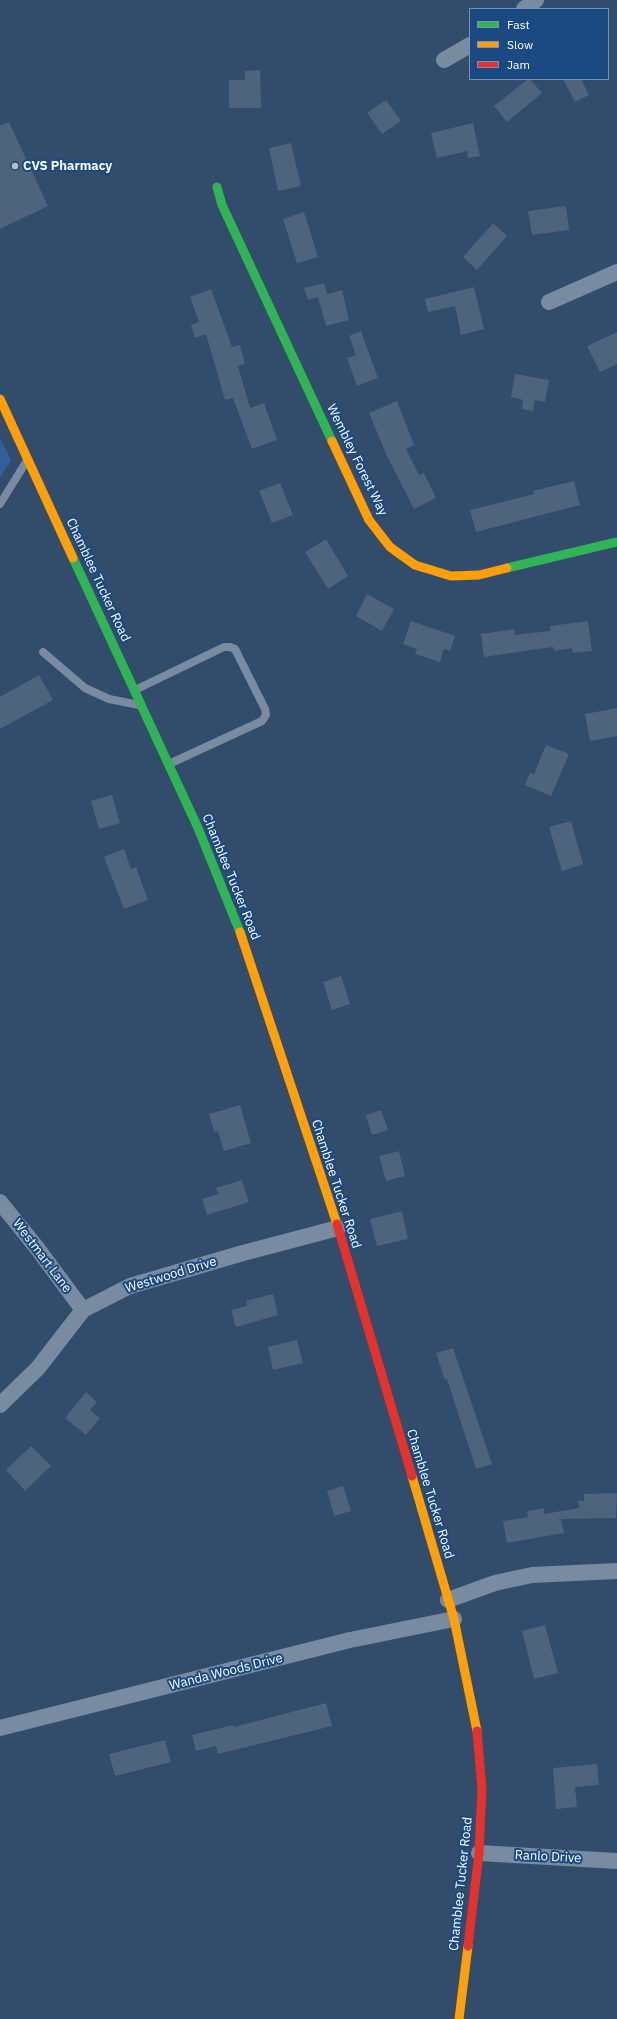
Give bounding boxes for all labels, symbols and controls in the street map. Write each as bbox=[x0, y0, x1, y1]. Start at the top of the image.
legend bbox=[469, 8, 609, 80]
text: Fast bbox=[507, 17, 530, 32]
text: Slow bbox=[507, 37, 533, 52]
text: Jam bbox=[507, 57, 530, 72]
place label: CVS Pharmacy bbox=[23, 158, 112, 174]
marker: CVS Pharmacy bbox=[10, 161, 20, 171]
street label: Wembley Forest Way bbox=[323, 402, 391, 518]
street label: Chamblee Tucker Road bbox=[63, 516, 133, 644]
street label: Chamblee Tucker Road bbox=[199, 812, 263, 942]
street label: Chamblee Tucker Road bbox=[308, 1118, 364, 1250]
street label: Westmart Lane bbox=[9, 1216, 75, 1296]
street label: Westwood Drive bbox=[123, 1254, 219, 1296]
street label: Chamblee Tucker Road bbox=[403, 1427, 457, 1561]
street label: Wanda Woods Drive bbox=[168, 1650, 284, 1694]
street label: Chamblee Tucker Road bbox=[446, 1816, 476, 1952]
street label: Ranlo Drive bbox=[514, 1847, 582, 1867]

